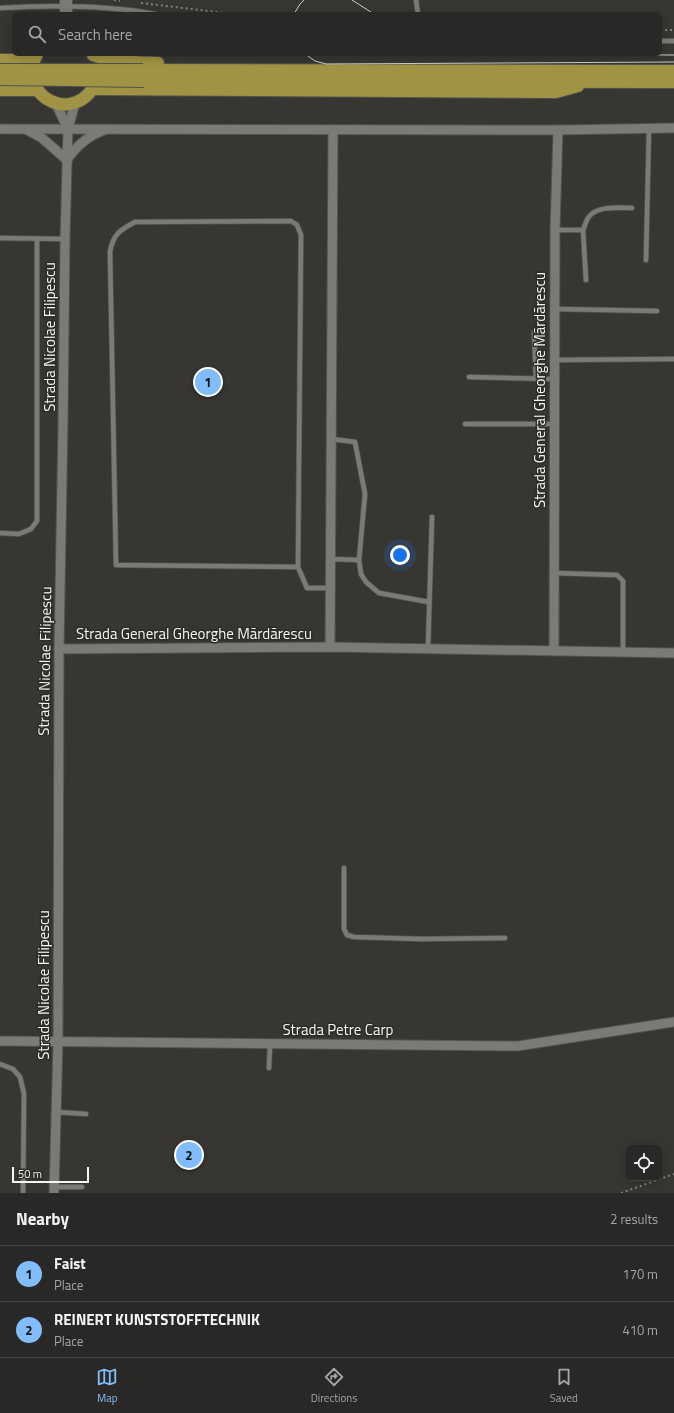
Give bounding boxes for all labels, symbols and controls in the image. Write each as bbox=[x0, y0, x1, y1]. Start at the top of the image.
search box bbox=[12, 12, 662, 56]
icon: search bbox=[26, 23, 48, 45]
text: Search here bbox=[58, 23, 132, 46]
street label: Strada Nicolae Filipescu bbox=[38, 262, 61, 412]
street label: Strada General Gheorghe Mărdărescu bbox=[528, 272, 551, 508]
pin: 1 bbox=[195, 367, 221, 397]
your location bbox=[390, 545, 410, 565]
street label: Strada Nicolae Filipescu bbox=[32, 586, 57, 736]
street label: Strada General Gheorghe Mărdărescu bbox=[76, 622, 312, 645]
street label: Strada Nicolae Filipescu bbox=[32, 910, 55, 1060]
street label: Strada Petre Carp bbox=[282, 1018, 394, 1041]
pin: 2 bbox=[176, 1140, 202, 1170]
map controls bbox=[626, 1145, 662, 1181]
button: locate bbox=[626, 1145, 662, 1181]
scale bar bbox=[12, 1165, 89, 1184]
text: 50 m bbox=[18, 1166, 42, 1182]
text: Nearby bbox=[16, 1206, 69, 1232]
text: 2 results bbox=[610, 1209, 658, 1229]
text: Faist bbox=[54, 1252, 86, 1275]
text: 1 bbox=[25, 1264, 33, 1284]
text: 170 m bbox=[622, 1264, 658, 1284]
text: Place bbox=[54, 1275, 83, 1295]
text: REINERT KUNSTSTOFFTECHNIK bbox=[54, 1308, 260, 1331]
text: 2 bbox=[25, 1320, 33, 1340]
text: 410 m bbox=[622, 1320, 658, 1340]
text: Place bbox=[54, 1331, 83, 1351]
tab: Map bbox=[96, 1366, 118, 1406]
tab: Directions bbox=[311, 1366, 357, 1406]
tab: Saved bbox=[550, 1366, 578, 1406]

